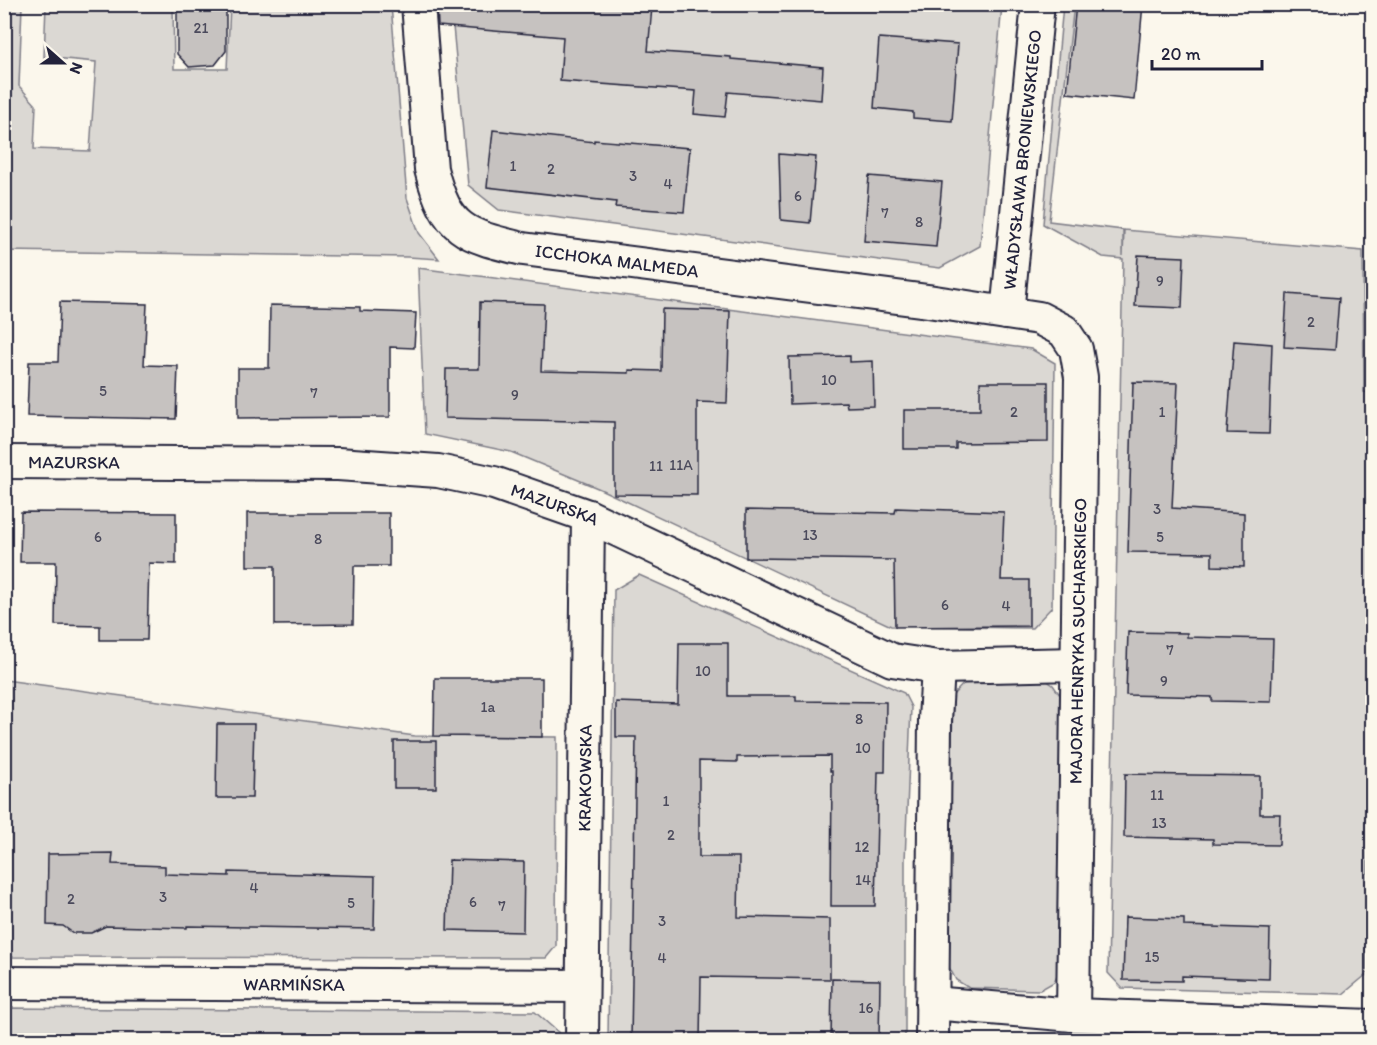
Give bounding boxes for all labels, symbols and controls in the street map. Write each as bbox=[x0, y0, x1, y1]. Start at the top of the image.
house number: 21 bbox=[194, 19, 208, 37]
street label: WŁADYSŁAWA BRONIEWSKIEGO bbox=[998, 29, 1046, 291]
north arrow bbox=[33, 33, 93, 93]
scale bar bbox=[1152, 33, 1262, 71]
text: 20 m bbox=[1161, 43, 1201, 65]
text: N bbox=[66, 60, 87, 77]
house number: 1 bbox=[510, 157, 517, 175]
house number: 2 bbox=[547, 160, 555, 178]
house number: 3 bbox=[629, 167, 637, 185]
house number: 4 bbox=[663, 175, 673, 193]
house number: 6 bbox=[794, 187, 802, 205]
house number: 7 bbox=[881, 204, 889, 222]
house number: 8 bbox=[915, 213, 923, 231]
street label: ICCHOKA MALMEDA bbox=[534, 240, 701, 283]
house number: 9 bbox=[1156, 272, 1164, 290]
house number: 2 bbox=[1307, 313, 1315, 331]
house number: 10 bbox=[821, 371, 837, 389]
house number: 5 bbox=[99, 382, 107, 400]
house number: 7 bbox=[310, 384, 318, 402]
house number: 9 bbox=[511, 386, 519, 404]
house number: 2 bbox=[1010, 403, 1018, 421]
house number: 1 bbox=[1159, 403, 1166, 421]
street label: MAZURSKA bbox=[28, 451, 120, 474]
house number: 11A bbox=[669, 456, 693, 474]
house number: 11 bbox=[649, 457, 663, 475]
street label: MAZURSKA bbox=[508, 479, 603, 531]
street label: MAJORA HENRYKA SUCHARSKIEGO bbox=[1065, 498, 1091, 784]
house number: 3 bbox=[1153, 500, 1161, 518]
house number: 13 bbox=[802, 526, 818, 544]
house number: 6 bbox=[94, 528, 102, 546]
house number: 5 bbox=[1156, 528, 1164, 546]
house number: 8 bbox=[314, 530, 322, 548]
house number: 6 bbox=[941, 596, 949, 614]
house number: 4 bbox=[1001, 597, 1011, 615]
house number: 7 bbox=[1166, 641, 1174, 659]
house number: 10 bbox=[695, 662, 711, 680]
house number: 9 bbox=[1160, 672, 1168, 690]
house number: 1a bbox=[481, 698, 496, 716]
house number: 8 bbox=[855, 710, 863, 728]
street label: KRAKOWSKA bbox=[573, 724, 597, 832]
house number: 10 bbox=[855, 739, 871, 757]
house number: 11 bbox=[1150, 786, 1164, 804]
house number: 1 bbox=[663, 792, 670, 810]
house number: 13 bbox=[1151, 814, 1167, 832]
house number: 2 bbox=[667, 826, 675, 844]
house number: 12 bbox=[855, 838, 870, 856]
house number: 14 bbox=[855, 871, 871, 889]
house number: 4 bbox=[249, 879, 259, 897]
house number: 3 bbox=[159, 888, 167, 906]
house number: 2 bbox=[67, 890, 75, 908]
house number: 6 bbox=[469, 893, 477, 911]
house number: 5 bbox=[347, 894, 355, 912]
house number: 7 bbox=[498, 897, 506, 915]
house number: 3 bbox=[658, 912, 666, 930]
house number: 15 bbox=[1145, 948, 1160, 966]
house number: 4 bbox=[657, 949, 667, 967]
street label: WARMIŃSKA bbox=[243, 973, 345, 996]
house number: 16 bbox=[859, 999, 874, 1017]

